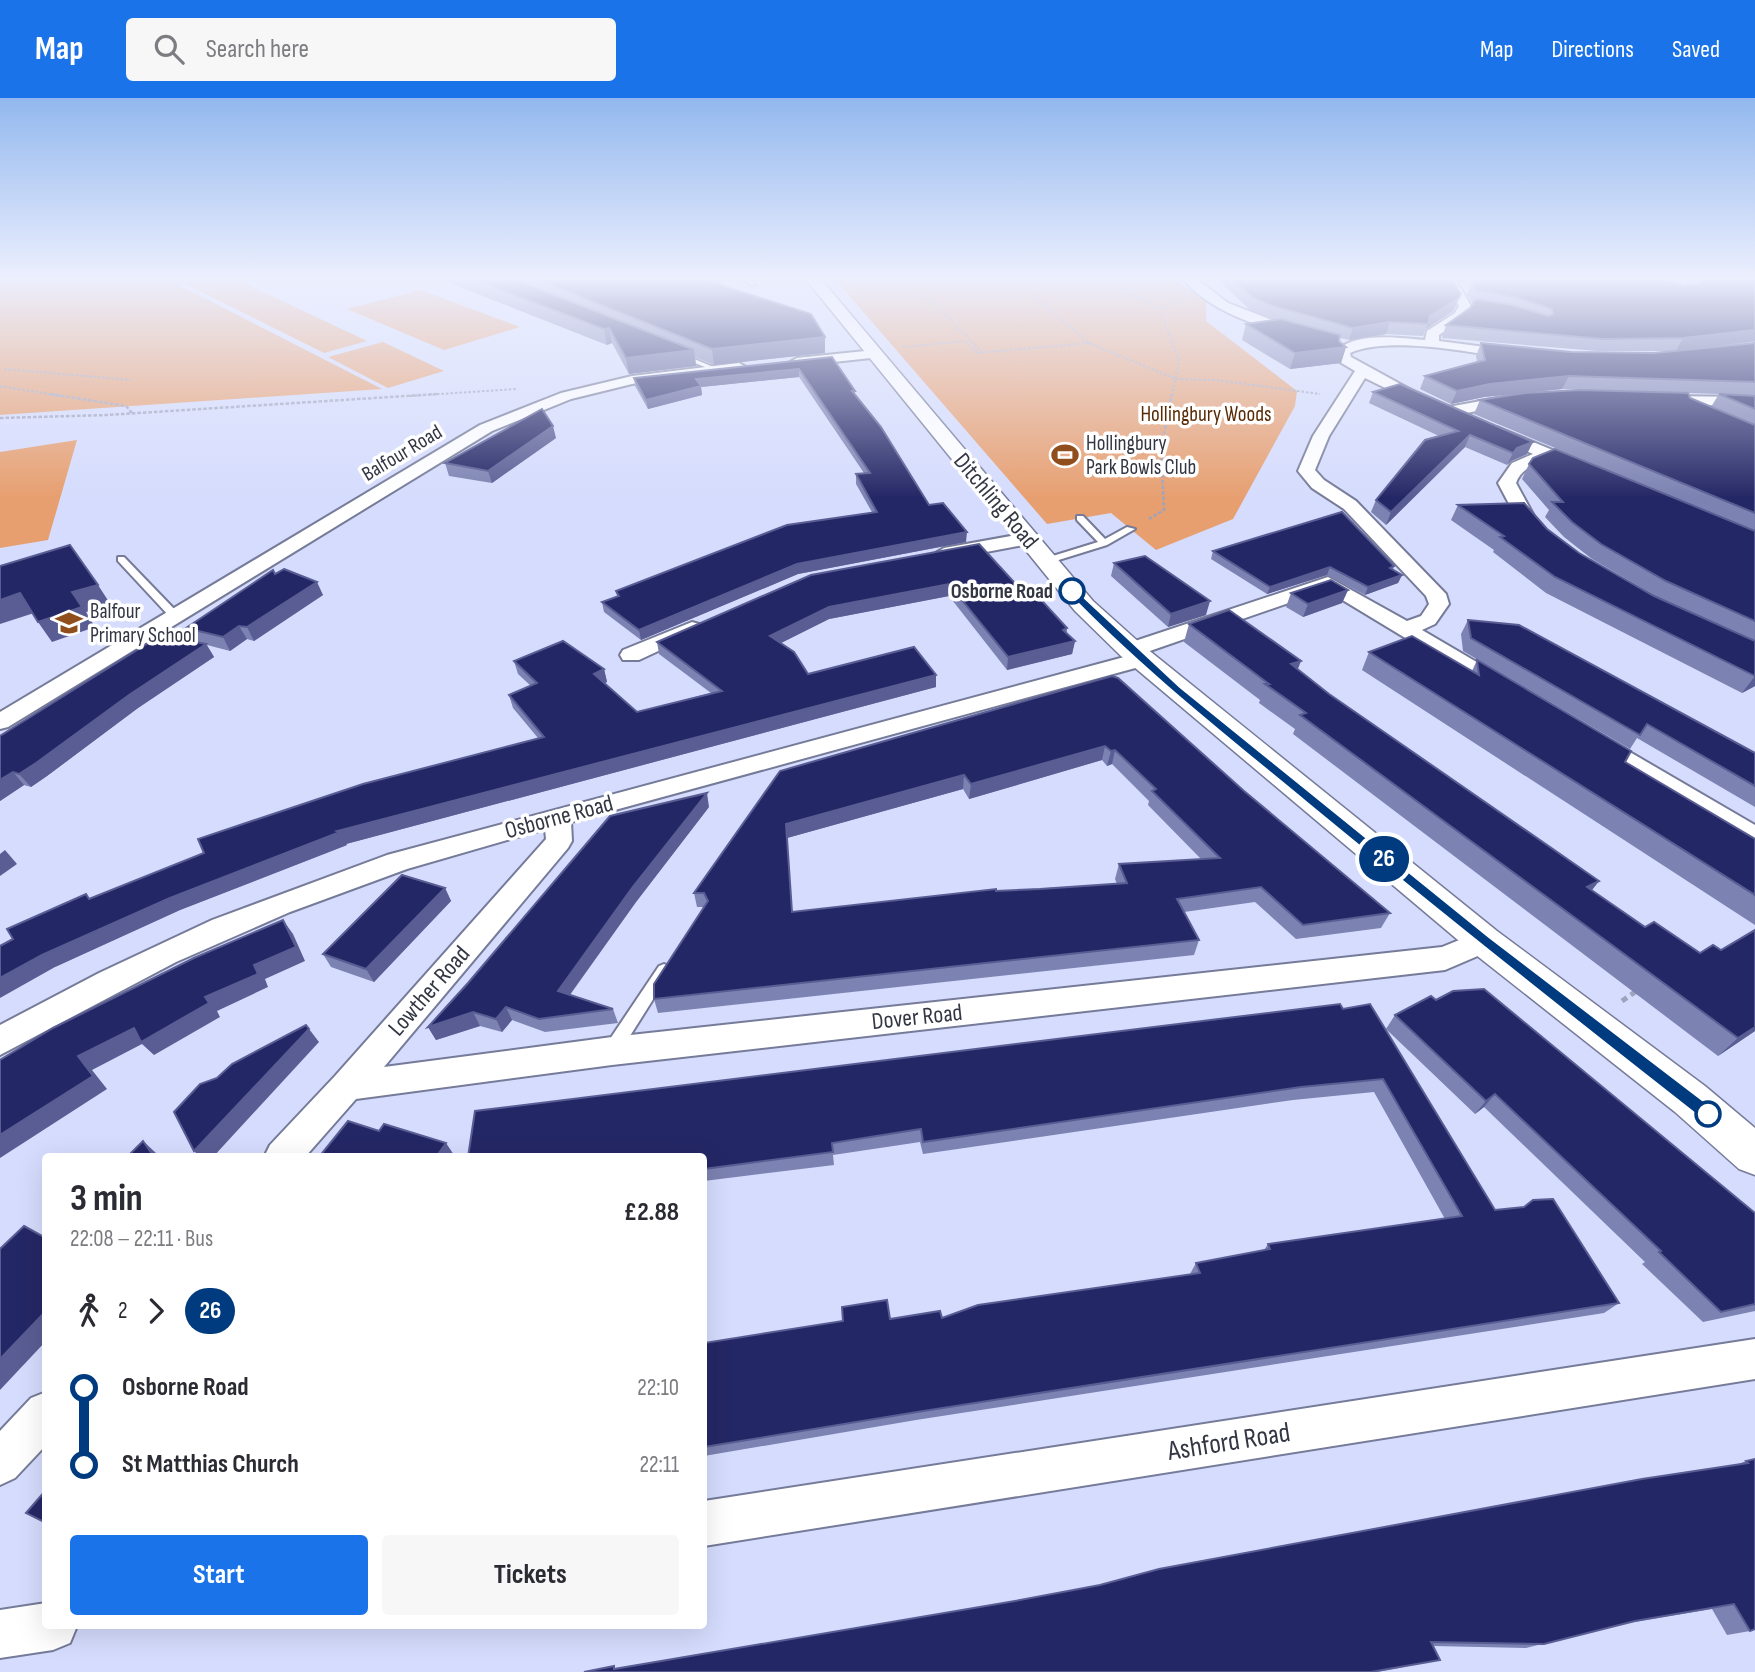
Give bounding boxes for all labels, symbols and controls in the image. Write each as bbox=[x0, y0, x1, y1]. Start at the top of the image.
search box bbox=[126, 18, 616, 81]
text: Map bbox=[35, 29, 84, 69]
icon: search bbox=[150, 30, 188, 68]
text: Search here bbox=[206, 34, 309, 65]
text: Map bbox=[1480, 35, 1513, 64]
text: Directions bbox=[1551, 35, 1634, 64]
text: Saved bbox=[1672, 35, 1720, 64]
park label: Hollingbury Woods bbox=[1140, 402, 1272, 427]
street label: Balfour Road bbox=[357, 419, 447, 487]
place label: Hollingbury Park Bowls Club bbox=[1086, 431, 1196, 480]
sports icon: Hollingbury Park Bowls Club bbox=[1050, 440, 1080, 470]
street label: Ditchling Road bbox=[947, 447, 1045, 555]
marker: Osborne Road bbox=[1059, 578, 1085, 604]
place label: Osborne Road bbox=[951, 579, 1053, 604]
place label: Balfour Primary School bbox=[90, 599, 196, 648]
school or university icon: Balfour Primary School bbox=[54, 608, 84, 638]
street label: Osborne Road bbox=[502, 789, 616, 845]
line badge: 26 bbox=[1352, 836, 1416, 882]
text: 26 bbox=[1373, 844, 1395, 873]
street label: Lowther Road bbox=[382, 940, 476, 1042]
street label: Dover Road bbox=[870, 998, 964, 1036]
unlabelled marker bbox=[1695, 1101, 1721, 1127]
text: 3 min bbox=[70, 1176, 143, 1221]
text: £2.88 bbox=[624, 1197, 679, 1228]
text: 22:08 – 22:11 · Bus bbox=[70, 1225, 213, 1253]
icon: walk bbox=[70, 1292, 108, 1330]
icon: forward bbox=[137, 1292, 175, 1330]
text: 26 bbox=[199, 1296, 221, 1325]
text: 2 bbox=[118, 1297, 127, 1325]
text: Osborne Road bbox=[122, 1372, 249, 1403]
text: 22:10 bbox=[637, 1374, 679, 1402]
street label: Ashford Road bbox=[1164, 1416, 1293, 1468]
text: St Matthias Church bbox=[122, 1449, 299, 1480]
text: 22:11 bbox=[640, 1451, 679, 1479]
button: Start bbox=[70, 1535, 368, 1615]
button: Tickets bbox=[382, 1535, 679, 1615]

